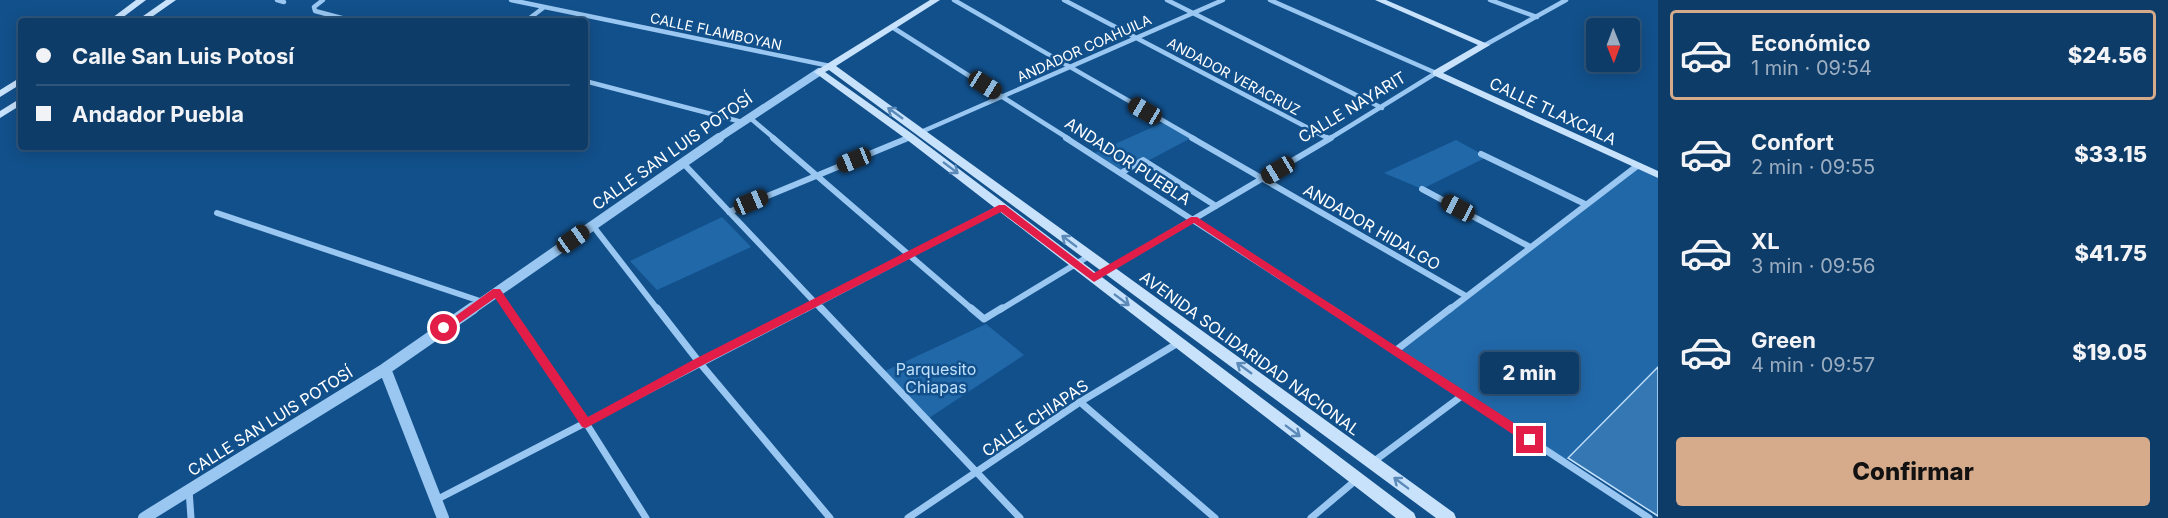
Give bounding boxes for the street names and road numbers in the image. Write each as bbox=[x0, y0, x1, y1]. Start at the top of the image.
street label: CALLE FLAMBOYAN bbox=[649, 9, 783, 53]
street label: ANDADOR COAHUILA bbox=[1014, 11, 1154, 85]
street label: ANDADOR VERACRUZ bbox=[1165, 34, 1303, 118]
street label: CALLE NAYARIT bbox=[1294, 67, 1410, 147]
street label: CALLE TLAXCALA bbox=[1486, 73, 1620, 149]
street label: CALLE SAN LUIS POTOSÍ bbox=[588, 88, 757, 214]
street label: ANDADOR PUEBLA bbox=[1061, 113, 1195, 209]
street label: ANDADOR HIDALGO bbox=[1300, 180, 1444, 274]
street label: AVENIDA SOLIDARIDAD NACIONAL bbox=[1136, 266, 1364, 440]
street label: CALLE SAN LUIS POTOSÍ bbox=[184, 362, 357, 480]
street label: CALLE CHIAPAS bbox=[978, 375, 1092, 461]

